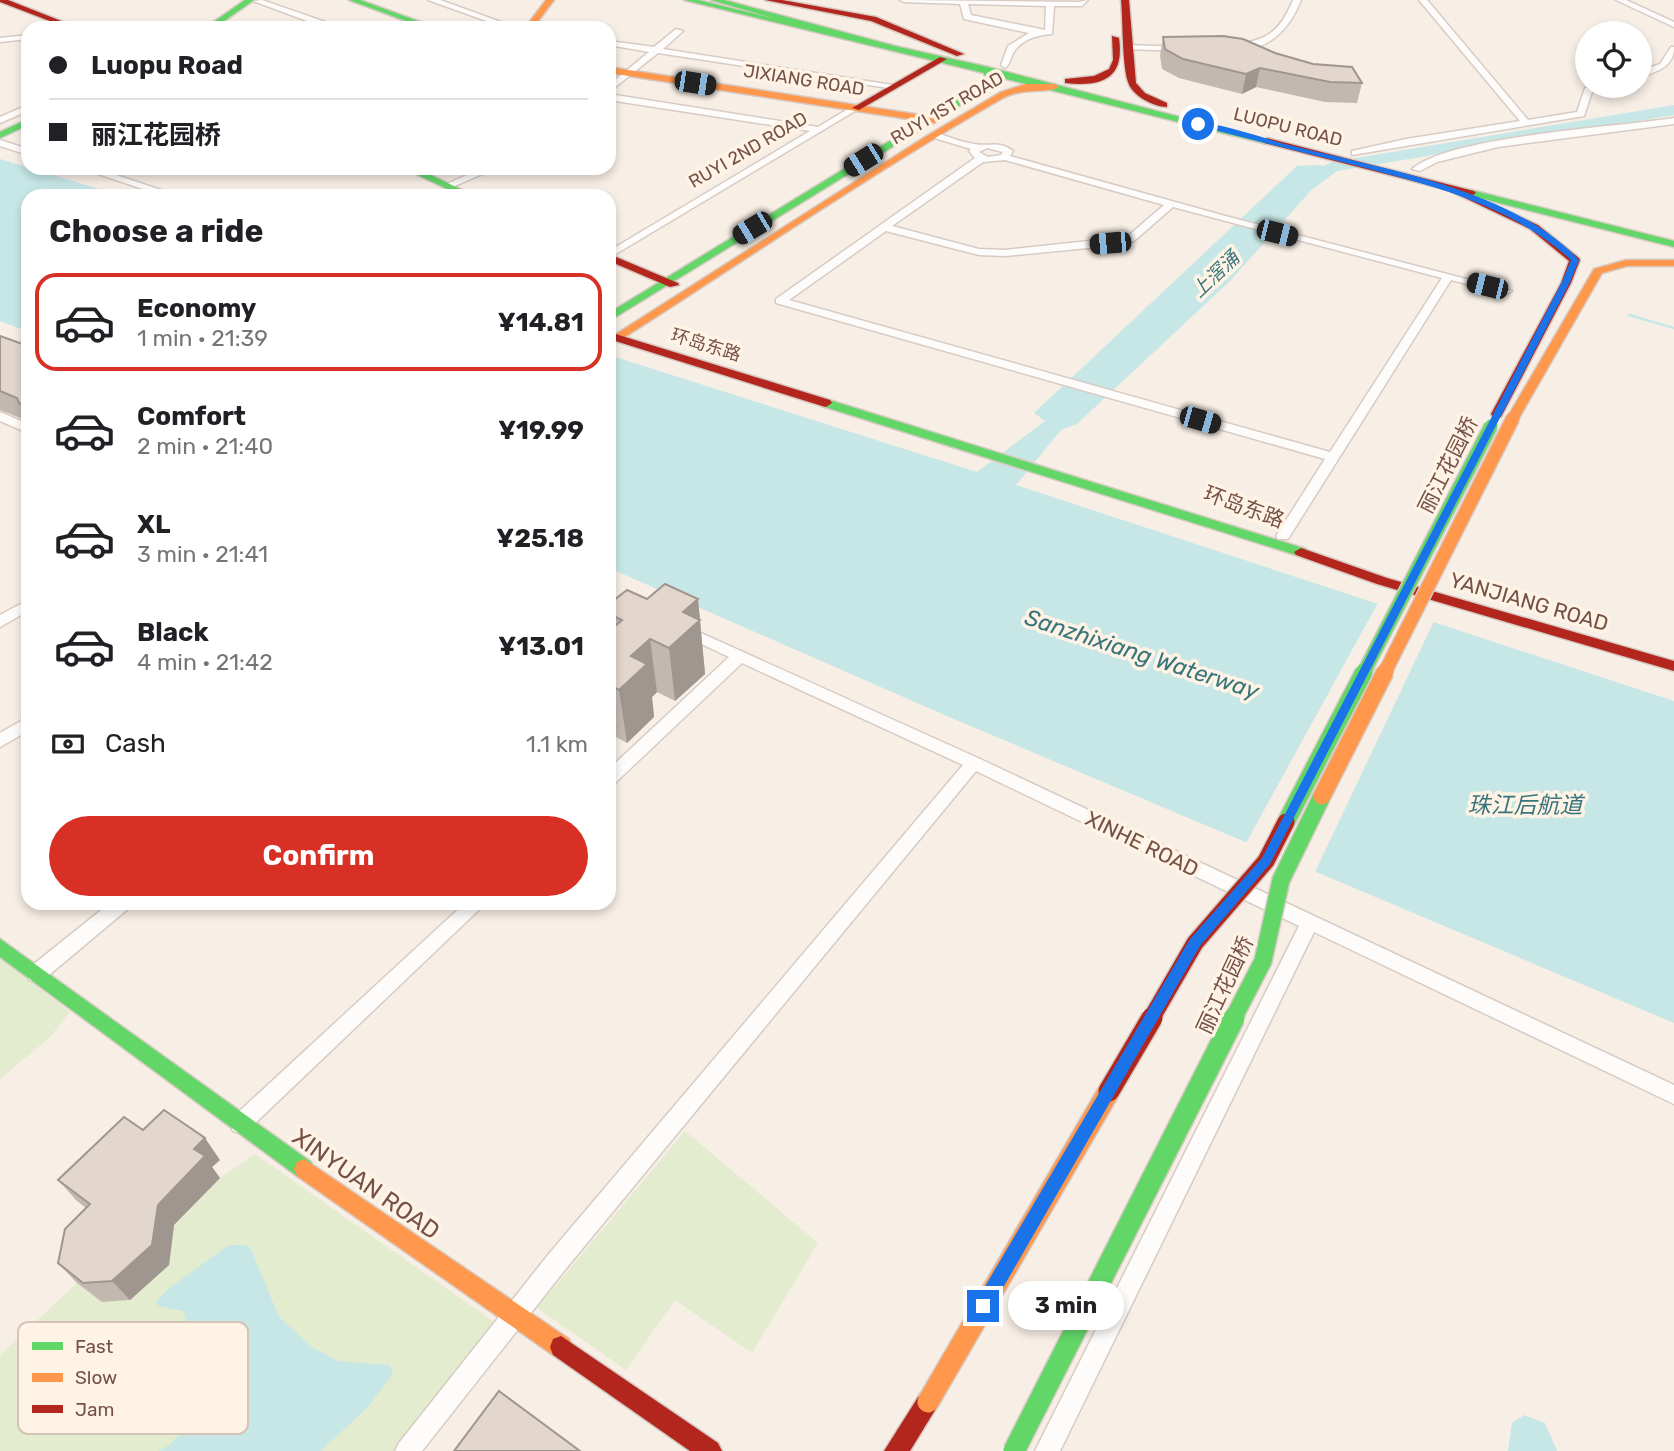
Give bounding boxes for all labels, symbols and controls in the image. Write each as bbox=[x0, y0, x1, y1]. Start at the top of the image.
map controls bbox=[1575, 21, 1652, 98]
button: locate bbox=[1575, 21, 1652, 98]
text: Luopu Road bbox=[91, 50, 243, 81]
street label: JIXIANG ROAD bbox=[742, 60, 866, 100]
street label: RUYI 1ST ROAD bbox=[887, 67, 1007, 149]
car bbox=[673, 69, 718, 97]
street label: LUOPU ROAD bbox=[1231, 103, 1345, 151]
street label: RUYI 2ND ROAD bbox=[685, 107, 811, 193]
route start bbox=[1182, 108, 1214, 140]
text: 丽江花园桥 bbox=[91, 120, 221, 151]
car bbox=[840, 140, 887, 180]
car bbox=[729, 208, 776, 248]
text: Choose a ride bbox=[49, 212, 263, 250]
car bbox=[1255, 218, 1300, 248]
car bbox=[1089, 231, 1132, 255]
water label: 上滘涌 bbox=[1187, 245, 1245, 302]
car bbox=[1465, 271, 1510, 301]
icon: car bbox=[53, 291, 116, 354]
text: Economy bbox=[137, 293, 256, 324]
text: ¥14.81 bbox=[498, 307, 584, 338]
text: 1 min · 21:39 bbox=[137, 324, 268, 352]
street label: 环岛东路 bbox=[668, 324, 744, 366]
icon: car bbox=[53, 399, 116, 462]
text: Comfort bbox=[137, 401, 246, 432]
car bbox=[1177, 404, 1224, 436]
street label: 丽江花园桥 bbox=[1413, 412, 1483, 517]
text: ¥19.99 bbox=[498, 415, 584, 446]
text: 2 min · 21:40 bbox=[137, 432, 273, 460]
street label: 环岛东路 bbox=[1200, 480, 1288, 533]
icon: car bbox=[53, 507, 116, 570]
text: XL bbox=[137, 509, 170, 540]
text: ¥25.18 bbox=[496, 523, 584, 554]
text: 3 min · 21:41 bbox=[137, 540, 268, 568]
street label: YANJIANG ROAD bbox=[1447, 567, 1611, 636]
water label: Sanzhixiang Waterway bbox=[1021, 603, 1264, 705]
icon: car bbox=[53, 615, 116, 678]
text: Black bbox=[137, 617, 209, 648]
text: ¥13.01 bbox=[498, 631, 584, 662]
text: 4 min · 21:42 bbox=[137, 648, 273, 676]
icon: cash bbox=[49, 725, 87, 763]
text: Cash bbox=[105, 728, 166, 759]
text: 1.1 km bbox=[526, 730, 588, 758]
water label: 珠江后航道 bbox=[1468, 791, 1586, 819]
street label: XINHE ROAD bbox=[1082, 805, 1203, 882]
button: Confirm bbox=[49, 816, 588, 896]
street label: 丽江花园桥 bbox=[1191, 932, 1258, 1038]
street label: XINYUAN ROAD bbox=[287, 1123, 445, 1245]
callout: 3 min bbox=[1007, 1282, 1123, 1330]
route end bbox=[967, 1290, 999, 1322]
text: 3 min bbox=[1035, 1291, 1097, 1319]
legend bbox=[18, 1322, 248, 1434]
text: Fast bbox=[75, 1335, 114, 1358]
text: Slow bbox=[75, 1366, 117, 1389]
text: Jam bbox=[75, 1398, 114, 1421]

